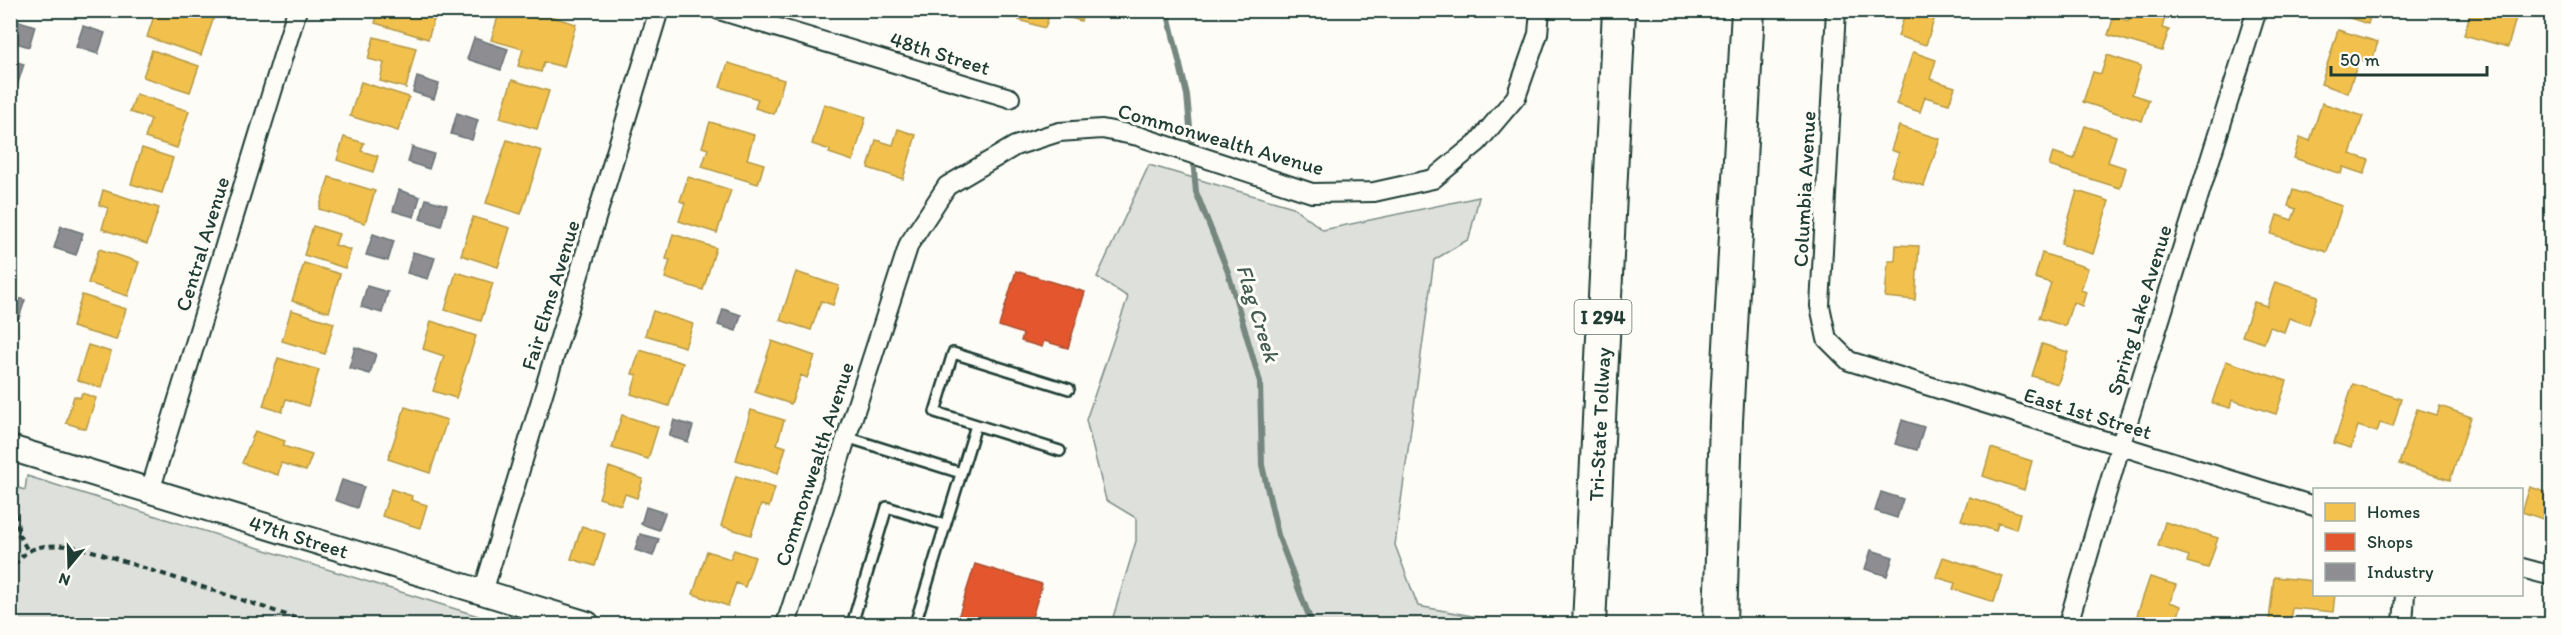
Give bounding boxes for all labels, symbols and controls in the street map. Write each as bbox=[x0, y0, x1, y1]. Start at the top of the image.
street label: 48th Street bbox=[887, 26, 993, 80]
scale bar bbox=[2331, 39, 2487, 77]
text: 50 m bbox=[2340, 49, 2380, 71]
street label: Commonwealth Avenue bbox=[1115, 98, 1327, 180]
street label: Columbia Avenue bbox=[1787, 110, 1821, 268]
street label: Central Avenue bbox=[170, 174, 234, 314]
street label: Fair Elms Avenue bbox=[515, 217, 585, 373]
street label: Spring Lake Avenue bbox=[2101, 222, 2177, 398]
water label: Flag Creek bbox=[1230, 261, 1286, 367]
road number: I 294 bbox=[1574, 300, 1632, 334]
street label: Tri-State Tollway bbox=[1583, 346, 1615, 502]
street label: Commonwealth Avenue bbox=[769, 359, 859, 569]
street label: East 1st Street bbox=[2021, 382, 2155, 444]
legend bbox=[2313, 488, 2523, 596]
text: Homes bbox=[2367, 501, 2420, 523]
street label: 47th Street bbox=[246, 509, 352, 563]
text: Shops bbox=[2367, 531, 2413, 553]
north arrow bbox=[39, 536, 99, 596]
text: Industry bbox=[2367, 561, 2434, 583]
text: N bbox=[56, 569, 72, 590]

